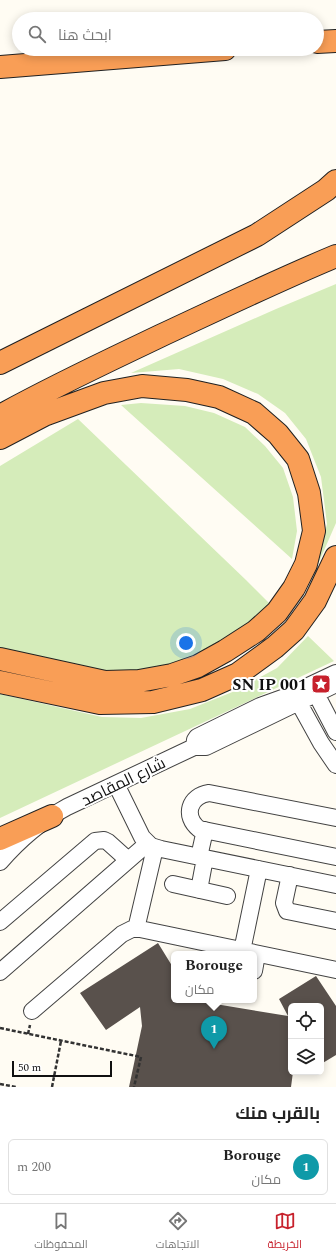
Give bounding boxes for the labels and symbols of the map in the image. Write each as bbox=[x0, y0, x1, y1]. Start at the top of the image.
your location bbox=[176, 633, 196, 653]
place label: SN IP 001 bbox=[232, 673, 307, 697]
place icon: SN IP 001 bbox=[310, 673, 332, 695]
street label: شارع المقاصد bbox=[77, 751, 170, 813]
pin: 1 bbox=[201, 1016, 227, 1049]
scale bar bbox=[12, 1059, 112, 1078]

